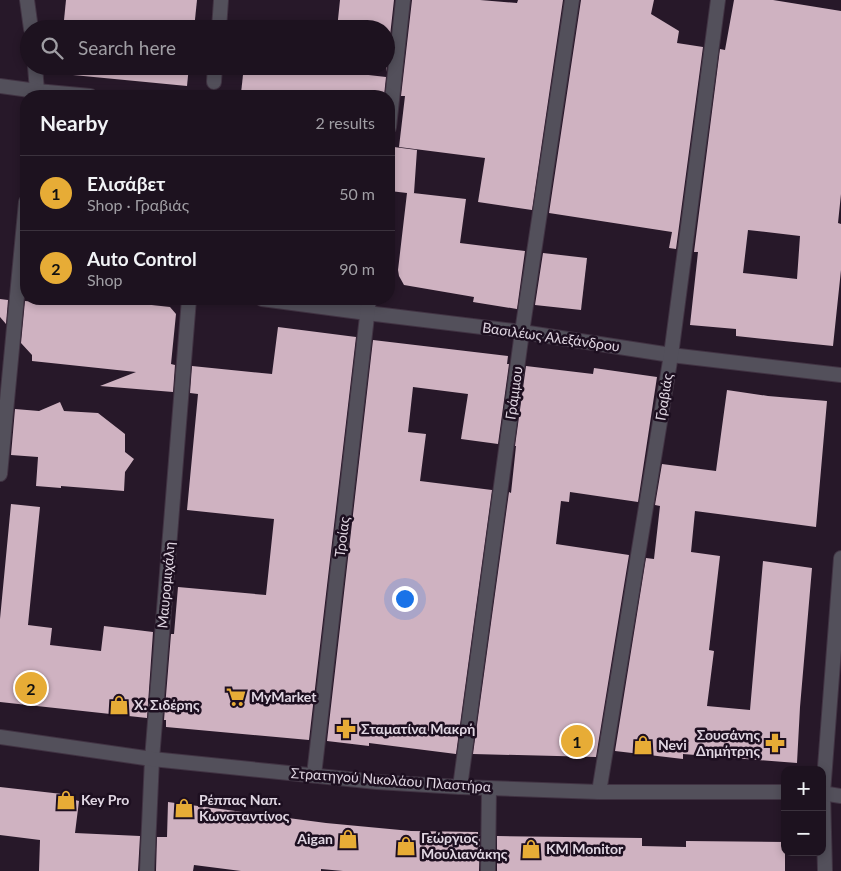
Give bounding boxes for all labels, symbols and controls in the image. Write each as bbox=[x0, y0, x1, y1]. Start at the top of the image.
search box bbox=[20, 20, 395, 75]
icon: search bbox=[38, 34, 66, 62]
text: Search here bbox=[78, 36, 176, 59]
text: Nearby bbox=[40, 110, 108, 135]
text: 2 results bbox=[315, 113, 375, 132]
text: Ελισάβετ bbox=[87, 172, 165, 195]
text: 1 bbox=[51, 184, 61, 203]
text: 50 m bbox=[339, 184, 375, 203]
text: Shop · Γραβιάς bbox=[87, 195, 189, 214]
text: Auto Control bbox=[87, 247, 197, 270]
text: 2 bbox=[51, 259, 61, 278]
text: 90 m bbox=[339, 259, 375, 278]
text: Shop bbox=[87, 270, 123, 289]
street label: Βασιλέως Αλεξάνδρου bbox=[481, 318, 621, 355]
street label: Γράμμου bbox=[501, 365, 526, 421]
street label: Γραβιάς bbox=[651, 372, 676, 422]
street label: Τροίας bbox=[331, 515, 352, 558]
street label: Μαυρομιχάλη bbox=[153, 541, 178, 629]
your location bbox=[392, 586, 418, 612]
pin: 2 bbox=[15, 669, 47, 707]
supermarket icon: MyMarket bbox=[225, 686, 247, 708]
place label: MyMarket bbox=[251, 688, 317, 705]
shop icon: Χ. Σιδέρης bbox=[108, 694, 130, 716]
place label: Χ. Σιδέρης bbox=[134, 696, 200, 713]
pharmacy icon: Σταματίνα Μακρή bbox=[335, 718, 357, 740]
place label: Σταματίνα Μακρή bbox=[361, 720, 475, 737]
pin: 1 bbox=[561, 722, 593, 760]
place label: Σουσάνης Δημήτρης bbox=[696, 726, 760, 759]
pharmacy icon: Σουσάνης Δημήτρης bbox=[764, 732, 786, 754]
shop icon: Nevi bbox=[632, 734, 654, 756]
place label: Nevi bbox=[658, 736, 687, 753]
street label: Στρατηγού Νικολάου Πλαστήρα bbox=[290, 764, 492, 795]
map controls bbox=[781, 766, 826, 856]
button: + bbox=[781, 766, 826, 811]
shop icon: Key Pro bbox=[55, 789, 77, 811]
place label: Key Pro bbox=[81, 791, 129, 808]
place label: Ρέππας Ναπ. Κωνσταντίνος bbox=[199, 791, 290, 824]
shop icon: Ρέππας Ναπ. Κωνσταντίνος bbox=[173, 797, 195, 819]
button: − bbox=[781, 811, 826, 856]
shop icon: Aigan bbox=[337, 828, 359, 850]
place label: Γεώργιος Μουλιανάκης bbox=[421, 829, 508, 862]
place label: Aigan bbox=[296, 830, 333, 847]
shop icon: Γεώργιος Μουλιανάκης bbox=[395, 835, 417, 857]
shop icon: KM Monitor bbox=[520, 838, 542, 860]
place label: KM Monitor bbox=[546, 840, 624, 857]

